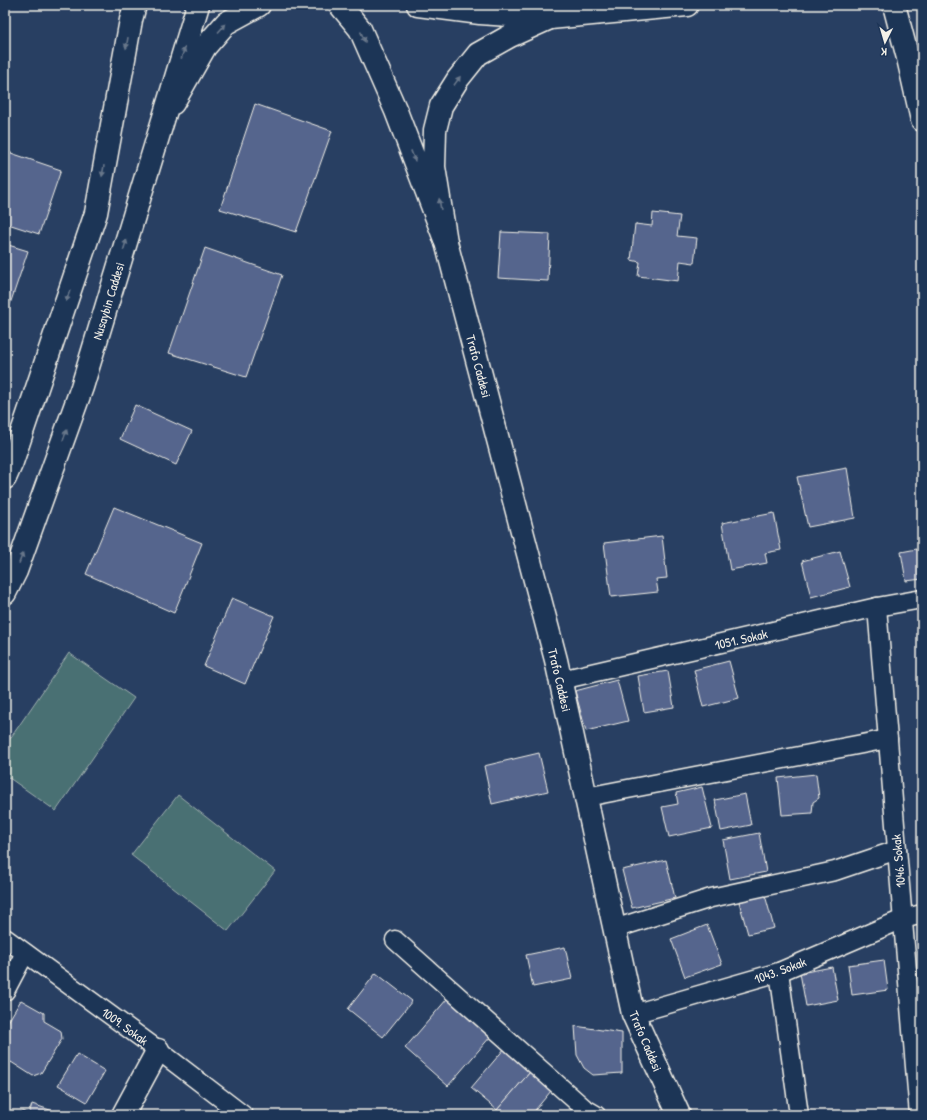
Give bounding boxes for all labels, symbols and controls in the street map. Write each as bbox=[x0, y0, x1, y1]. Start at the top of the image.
north arrow bbox=[865, 22, 905, 62]
one-way arrow bbox=[217, 23, 226, 33]
one-way arrow bbox=[360, 31, 366, 43]
one-way arrow bbox=[124, 37, 130, 49]
text: K bbox=[880, 45, 888, 59]
one-way arrow bbox=[180, 47, 186, 59]
one-way arrow bbox=[453, 75, 461, 86]
one-way arrow bbox=[411, 151, 417, 163]
one-way arrow bbox=[100, 165, 106, 177]
one-way arrow bbox=[437, 198, 443, 211]
one-way arrow bbox=[122, 238, 128, 250]
street label: Nusaybin Caddesi bbox=[88, 260, 128, 342]
one-way arrow bbox=[65, 290, 71, 302]
street label: Trafo Caddesi bbox=[462, 332, 496, 400]
one-way arrow bbox=[62, 429, 68, 441]
one-way arrow bbox=[19, 551, 25, 563]
street label: 1051. Sokak bbox=[713, 624, 770, 654]
street label: Trafo Caddesi bbox=[544, 647, 576, 713]
street label: 1046. Sokak bbox=[887, 833, 909, 888]
street label: 1043. Sokak bbox=[751, 952, 809, 988]
street label: 1009. Sokak bbox=[98, 1003, 153, 1050]
street label: Trafo Caddesi bbox=[625, 1008, 667, 1074]

